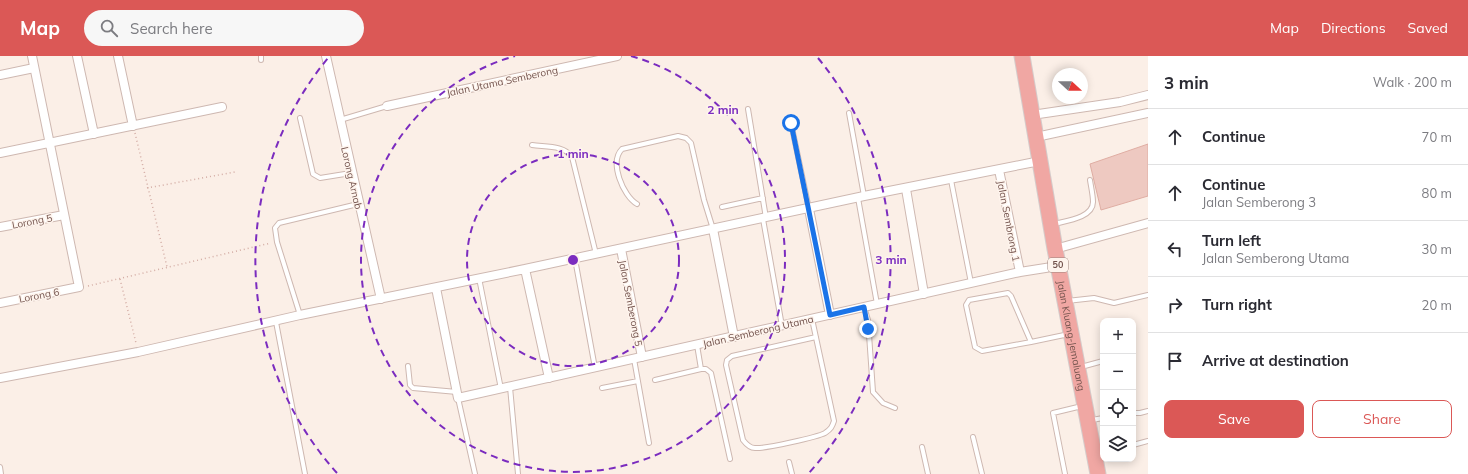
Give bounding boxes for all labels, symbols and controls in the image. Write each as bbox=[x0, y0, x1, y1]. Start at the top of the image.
search box bbox=[84, 10, 364, 46]
text: Map bbox=[20, 16, 60, 40]
icon: search bbox=[98, 17, 120, 39]
text: Search here bbox=[130, 19, 213, 38]
text: Map bbox=[1270, 19, 1299, 37]
text: Directions bbox=[1321, 19, 1386, 37]
text: Saved bbox=[1408, 19, 1448, 37]
street label: Jalan Utama Semberong bbox=[445, 63, 559, 100]
north arrow bbox=[1052, 68, 1088, 104]
text: 3 min bbox=[1164, 72, 1209, 93]
text: Walk · 200 m bbox=[1373, 74, 1452, 90]
text: 2 min bbox=[707, 102, 739, 117]
route start bbox=[782, 114, 800, 132]
icon: ahead bbox=[1164, 126, 1186, 148]
text: Continue bbox=[1202, 127, 1265, 146]
text: 70 m bbox=[1422, 129, 1452, 145]
street label: Lorong Arnab bbox=[338, 146, 365, 211]
text: 1 min bbox=[557, 146, 589, 161]
text: Continue bbox=[1202, 175, 1265, 194]
street label: Jalan Sembrong 1 bbox=[994, 179, 1023, 263]
icon: ahead bbox=[1164, 182, 1186, 204]
text: 80 m bbox=[1422, 185, 1452, 201]
text: Jalan Semberong 3 bbox=[1202, 194, 1316, 210]
street label: Lorong 5 bbox=[11, 211, 53, 232]
text: Turn left bbox=[1202, 231, 1261, 250]
icon: left bbox=[1164, 238, 1186, 260]
text: 30 m bbox=[1422, 241, 1452, 257]
text: Jalan Semberong Utama bbox=[1202, 250, 1349, 266]
text: 3 min bbox=[875, 252, 907, 267]
centre of rings bbox=[566, 253, 580, 267]
road number: 50 bbox=[1048, 258, 1068, 272]
street label: Jalan Semberong 5 bbox=[616, 259, 645, 347]
street label: Jalan Kluang-Jemaluang bbox=[1054, 279, 1088, 392]
street label: Lorong 6 bbox=[18, 285, 60, 306]
icon: right bbox=[1164, 294, 1186, 316]
text: Turn right bbox=[1202, 295, 1272, 314]
text: 20 m bbox=[1422, 297, 1452, 313]
street label: Jalan Semberong Utama bbox=[701, 312, 815, 351]
map controls bbox=[1100, 318, 1136, 462]
button: + bbox=[1100, 318, 1136, 354]
route end bbox=[859, 320, 877, 338]
icon: arrive bbox=[1164, 350, 1186, 372]
text: Arrive at destination bbox=[1202, 351, 1349, 370]
button: − bbox=[1100, 354, 1136, 390]
button: locate bbox=[1100, 390, 1136, 426]
button: Save bbox=[1164, 400, 1304, 438]
button: Share bbox=[1312, 400, 1452, 438]
button: layers bbox=[1100, 426, 1136, 462]

